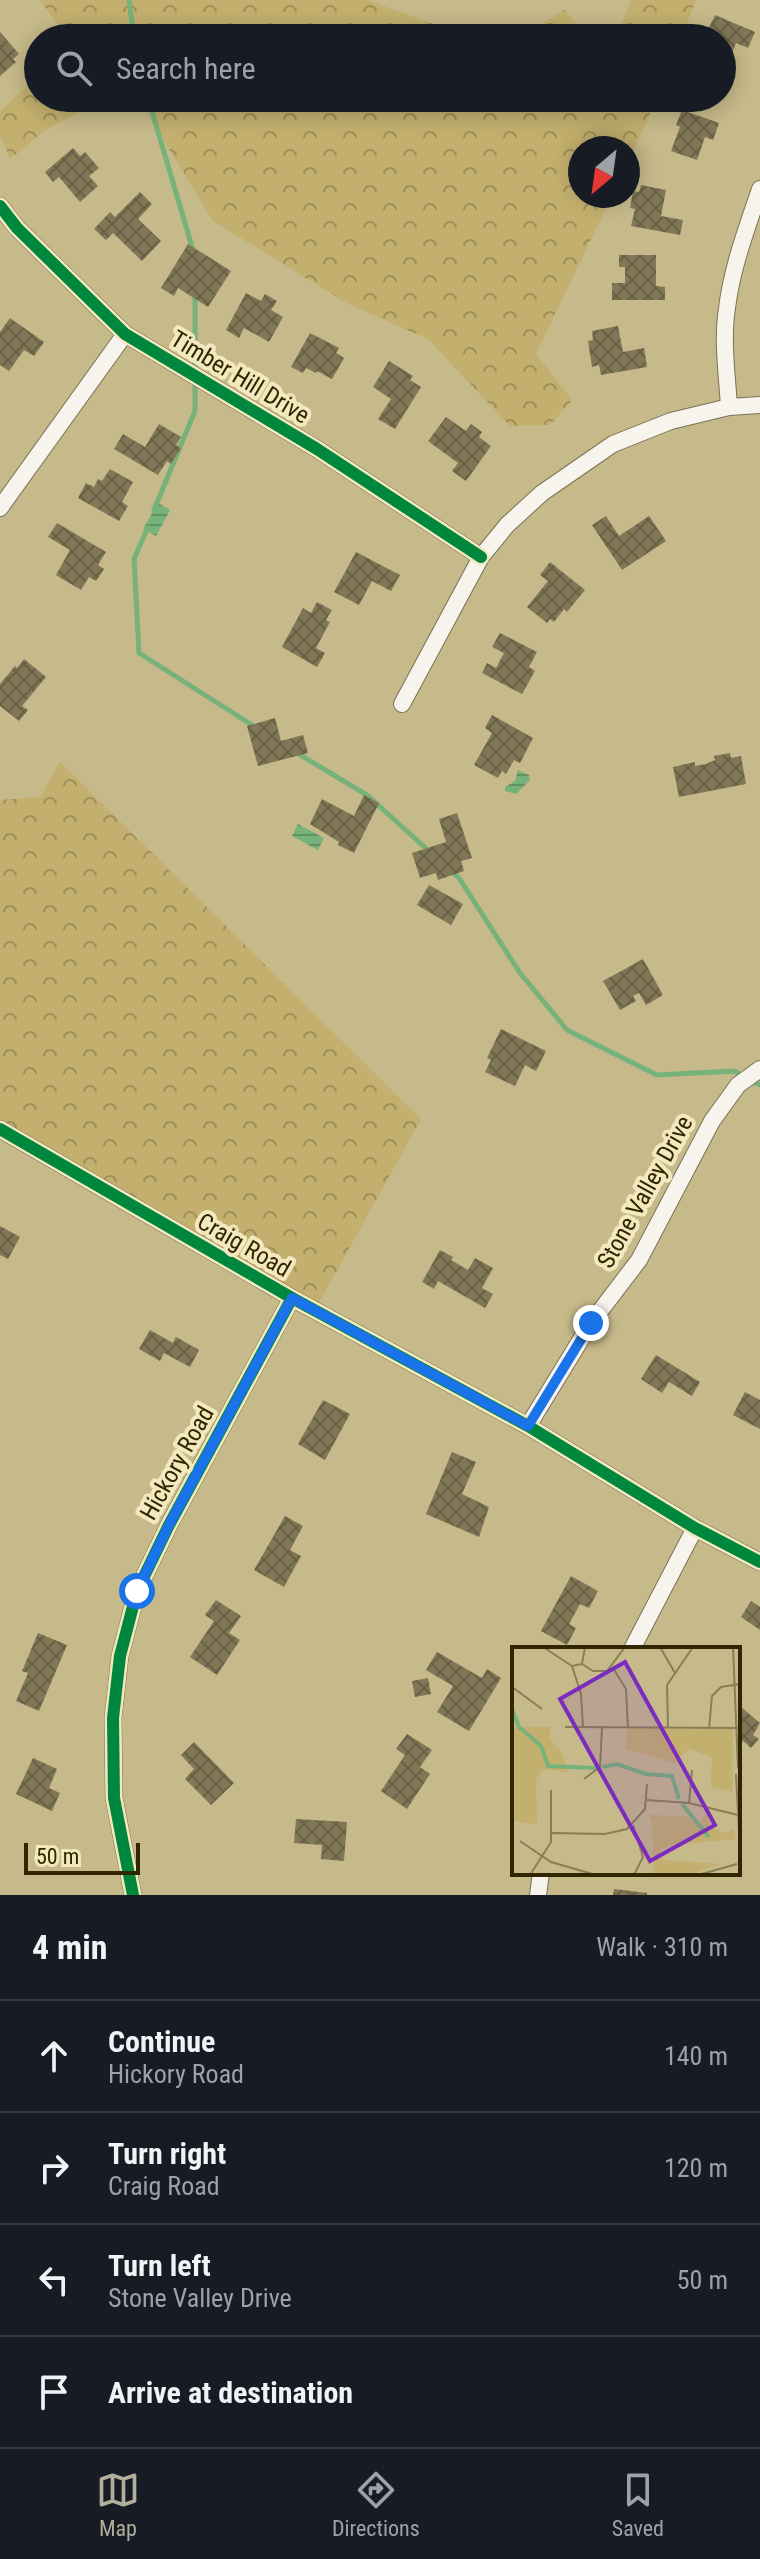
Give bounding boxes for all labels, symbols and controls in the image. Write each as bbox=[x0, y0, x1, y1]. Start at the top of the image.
search box bbox=[24, 24, 736, 112]
icon: search bbox=[52, 46, 96, 90]
text: Search here bbox=[116, 51, 256, 86]
north arrow bbox=[568, 136, 640, 208]
street label: Timber Hill Drive bbox=[166, 325, 314, 429]
street label: Stone Valley Drive bbox=[592, 1111, 698, 1273]
street label: Craig Road bbox=[192, 1207, 296, 1283]
route end bbox=[573, 1305, 609, 1341]
street label: Hickory Road bbox=[134, 1401, 220, 1525]
route start bbox=[119, 1573, 155, 1609]
inset map bbox=[512, 1647, 740, 1875]
scale bar bbox=[24, 1839, 140, 1875]
text: 50 m bbox=[36, 1844, 79, 1869]
text: 4 min bbox=[32, 1927, 108, 1967]
text: Walk · 310 m bbox=[596, 1932, 728, 1962]
text: Continue bbox=[108, 2024, 215, 2059]
icon: ahead bbox=[32, 2034, 76, 2078]
text: 140 m bbox=[664, 2041, 728, 2071]
text: Hickory Road bbox=[108, 2059, 244, 2089]
text: Turn right bbox=[108, 2136, 226, 2171]
icon: right bbox=[32, 2146, 76, 2190]
text: 120 m bbox=[664, 2153, 728, 2183]
text: Craig Road bbox=[108, 2171, 220, 2201]
text: Turn left bbox=[108, 2248, 211, 2283]
icon: left bbox=[32, 2258, 76, 2302]
text: 50 m bbox=[677, 2265, 728, 2295]
text: Stone Valley Drive bbox=[108, 2283, 292, 2313]
icon: arrive bbox=[32, 2370, 76, 2414]
text: Arrive at destination bbox=[108, 2375, 353, 2410]
tab: Map bbox=[96, 2468, 140, 2541]
tab: Directions bbox=[332, 2468, 420, 2541]
tab: Saved bbox=[612, 2468, 664, 2541]

